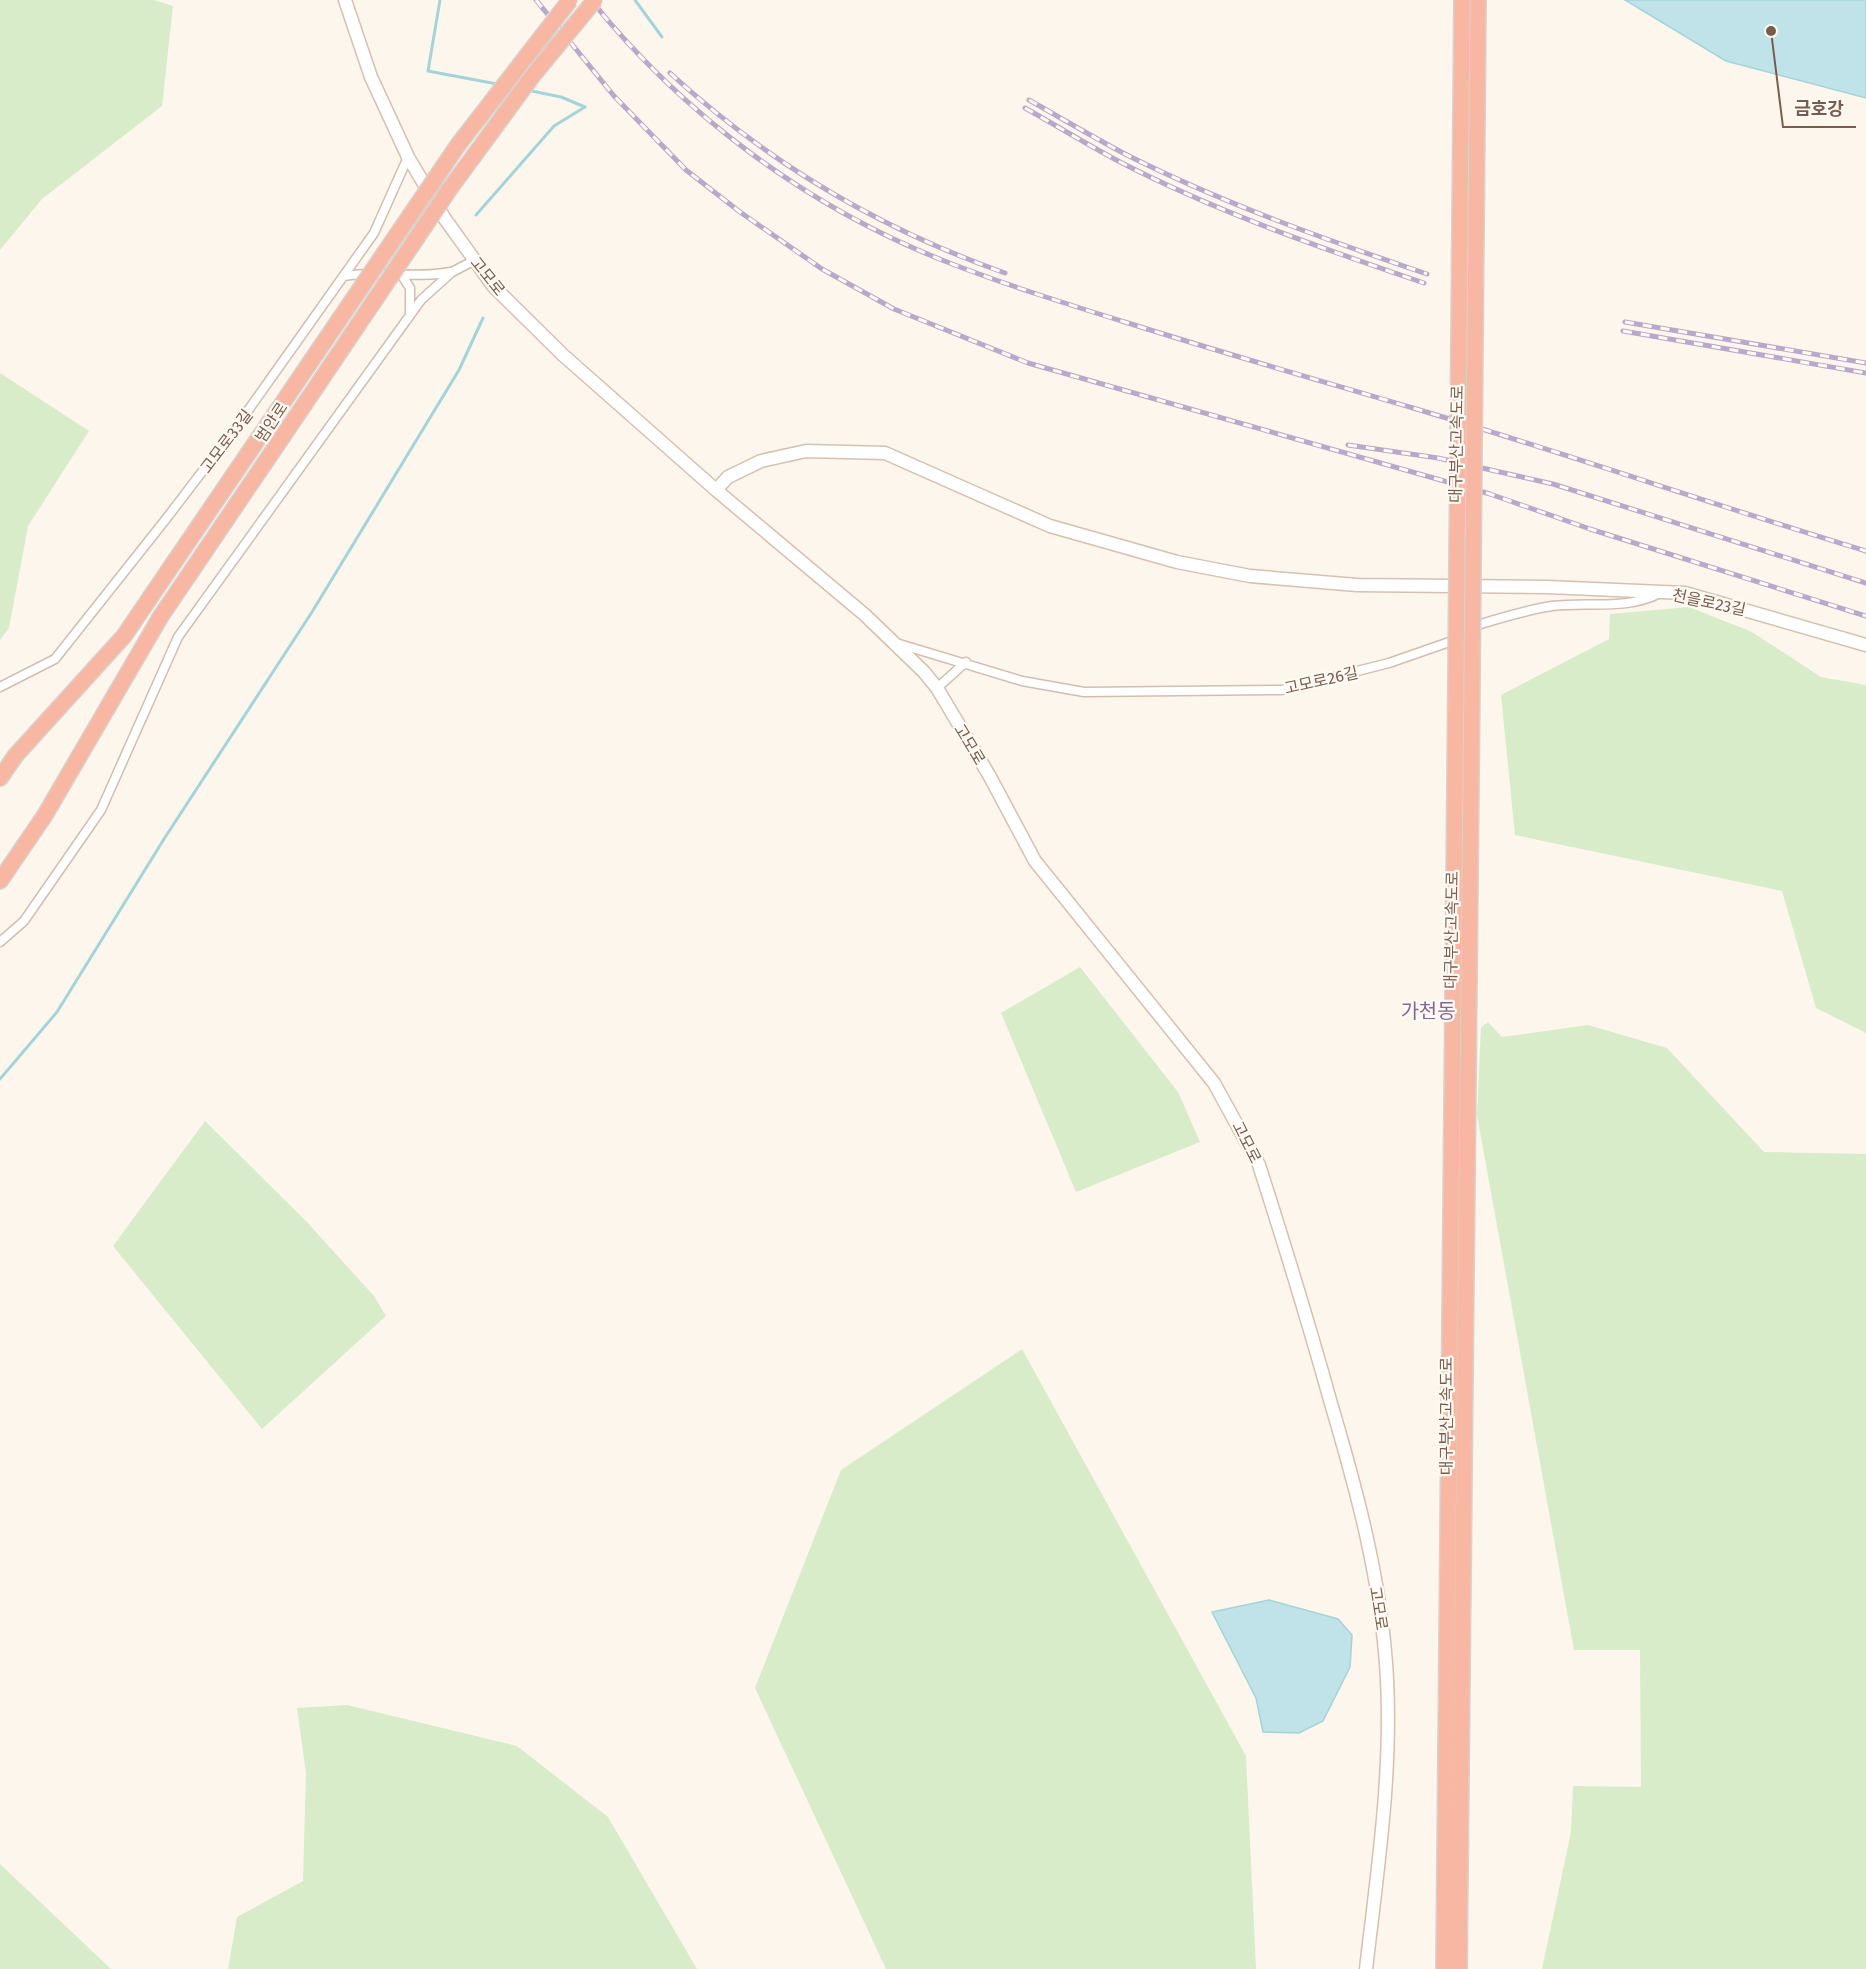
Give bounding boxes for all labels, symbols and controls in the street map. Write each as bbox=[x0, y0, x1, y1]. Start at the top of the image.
callout: 금호강 bbox=[1783, 91, 1856, 127]
text: 금호강 bbox=[1794, 98, 1844, 120]
street label: 고모로 bbox=[466, 253, 509, 300]
street label: 대구부산고속도로 bbox=[1446, 385, 1467, 503]
street label: 범안로 bbox=[251, 398, 292, 446]
street label: 고모로33길 bbox=[196, 406, 257, 477]
street label: 천을로23길 bbox=[1670, 585, 1747, 620]
street label: 고모로26길 bbox=[1282, 663, 1360, 698]
street label: 고모로 bbox=[950, 720, 989, 768]
street label: 대구부산고속도로 bbox=[1441, 871, 1462, 989]
district label: 가천동 bbox=[1400, 999, 1456, 1023]
street label: 고모로 bbox=[1228, 1118, 1265, 1166]
street label: 대구부산고속도로 bbox=[1437, 1357, 1456, 1475]
street label: 고모로 bbox=[1366, 1585, 1391, 1632]

